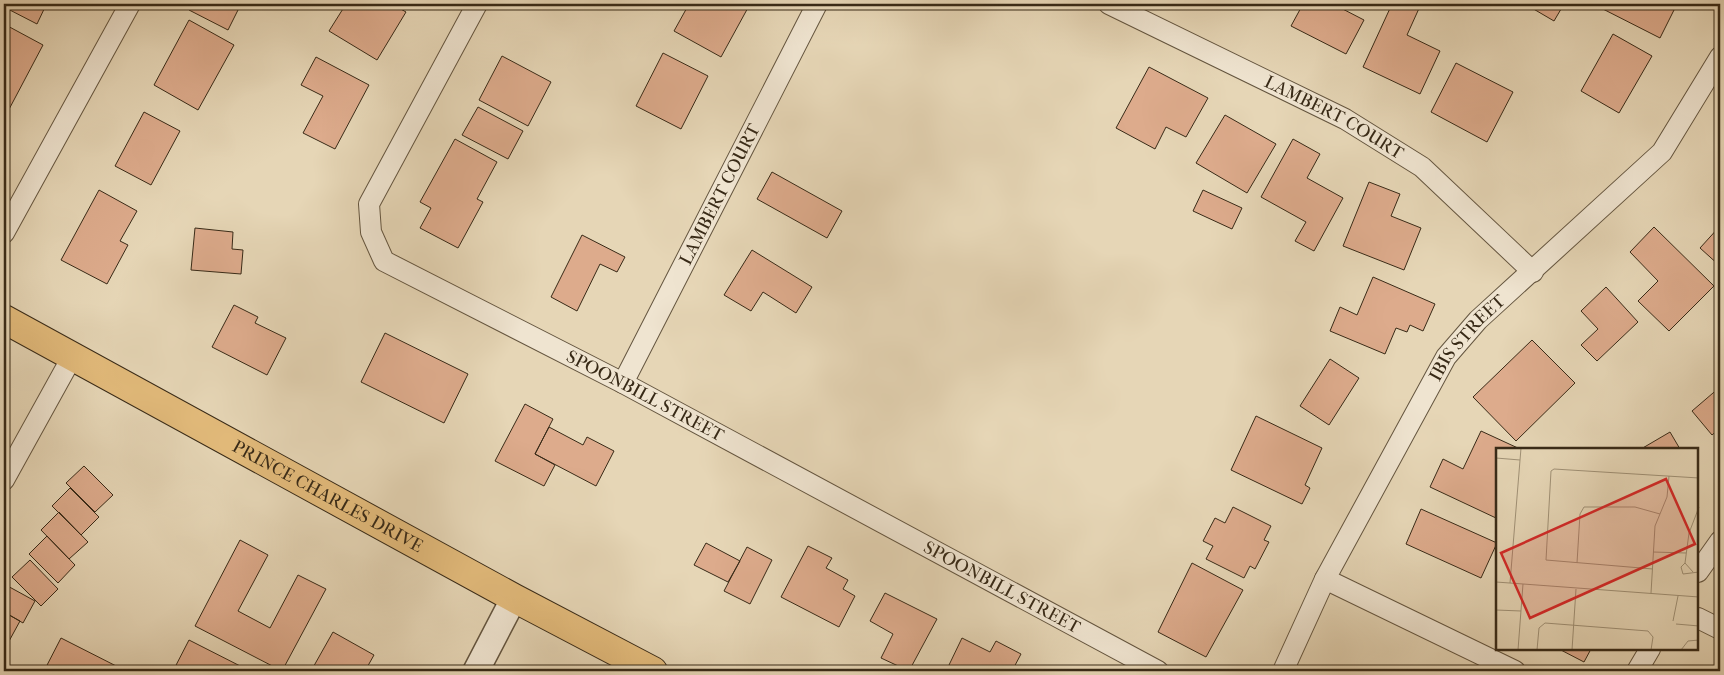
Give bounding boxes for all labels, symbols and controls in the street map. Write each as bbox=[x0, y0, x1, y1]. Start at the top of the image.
street label: LAMBERT COURT bbox=[1261, 71, 1408, 164]
street label: LAMBERT COURT bbox=[675, 120, 765, 268]
street label: IBIS STREET bbox=[1425, 290, 1510, 385]
street label: SPOONBILL STREET bbox=[563, 346, 728, 447]
street label: PRINCE CHARLES DRIVE bbox=[229, 436, 426, 557]
inset map bbox=[1496, 448, 1699, 650]
street label: SPOONBILL STREET bbox=[920, 537, 1085, 639]

